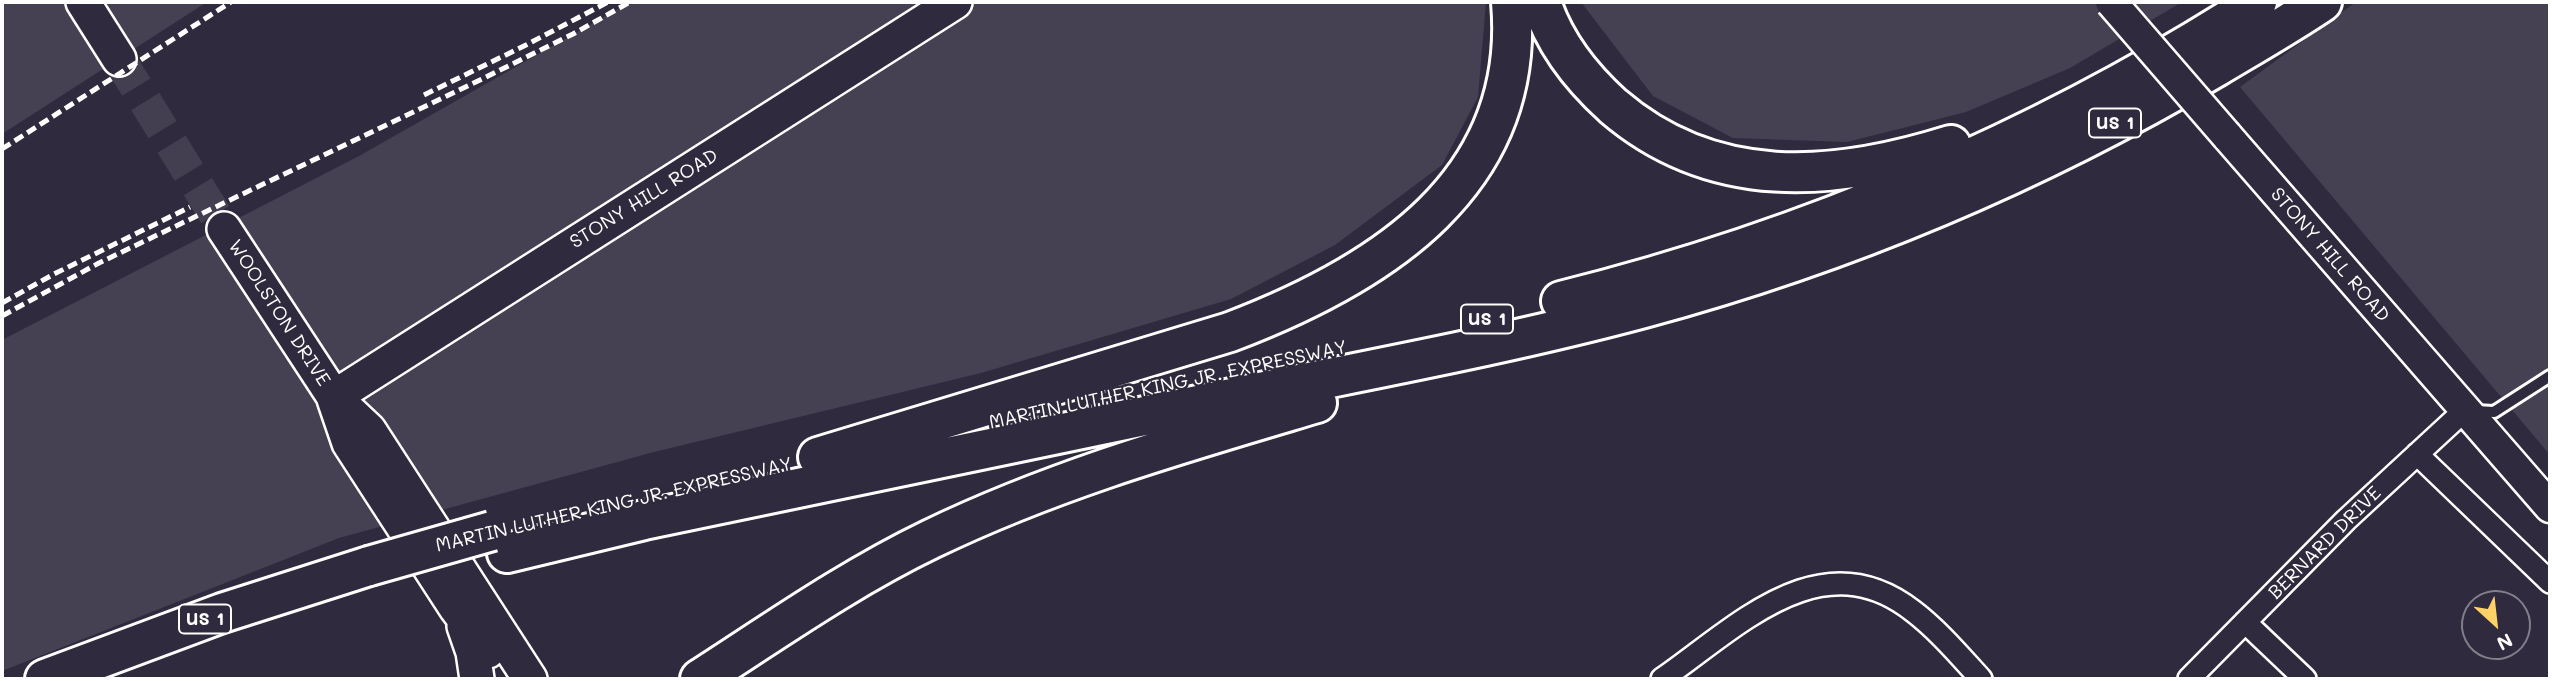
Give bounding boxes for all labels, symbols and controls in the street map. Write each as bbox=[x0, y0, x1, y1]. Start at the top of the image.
road number: US 1 bbox=[2089, 109, 2141, 138]
street label: STONY HILL ROAD bbox=[566, 144, 722, 254]
street label: STONY HILL ROAD bbox=[2266, 183, 2394, 327]
street label: WOOLSTON DRIVE bbox=[223, 236, 335, 390]
road number: US 1 bbox=[1461, 304, 1513, 334]
street label: MARTIN LUTHER KING JR. EXPRESSWAY bbox=[987, 336, 1349, 434]
street label: MARTIN LUTHER KING JR. EXPRESSWAY bbox=[433, 453, 795, 557]
street label: BERNARD DRIVE bbox=[2264, 482, 2386, 604]
north arrow bbox=[2461, 590, 2531, 660]
road number: US 1 bbox=[179, 604, 231, 634]
text: N bbox=[2493, 628, 2517, 657]

